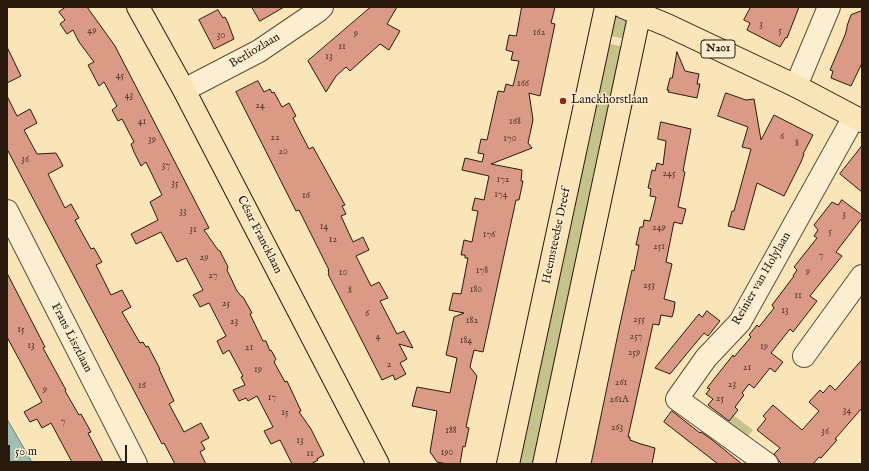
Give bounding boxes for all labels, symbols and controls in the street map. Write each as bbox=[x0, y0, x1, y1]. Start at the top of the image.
house number: 3 bbox=[759, 19, 763, 31]
house number: 49 bbox=[87, 25, 97, 37]
house number: 5 bbox=[778, 25, 782, 37]
house number: 162 bbox=[533, 27, 545, 39]
house number: 9 bbox=[354, 28, 358, 40]
house number: 30 bbox=[217, 30, 225, 42]
street label: Berliozlaan bbox=[227, 30, 283, 72]
road number: N201 bbox=[701, 40, 735, 58]
house number: 11 bbox=[338, 41, 346, 53]
house number: 13 bbox=[325, 51, 333, 63]
house number: 45 bbox=[116, 70, 124, 82]
house number: 166 bbox=[517, 78, 529, 90]
house number: 43 bbox=[125, 90, 133, 102]
place label: Lanckhorstlaan bbox=[571, 94, 648, 108]
marker: Lanckhorstlaan bbox=[558, 96, 568, 106]
house number: 24 bbox=[255, 100, 265, 112]
house number: 41 bbox=[138, 116, 146, 128]
house number: 168 bbox=[509, 116, 521, 128]
house number: 6 bbox=[780, 131, 784, 143]
house number: 22 bbox=[270, 132, 280, 144]
house number: 170 bbox=[503, 133, 517, 145]
house number: 39 bbox=[148, 134, 156, 146]
house number: 8 bbox=[795, 138, 799, 150]
house number: 20 bbox=[278, 146, 288, 158]
house number: 36 bbox=[21, 154, 29, 166]
house number: 37 bbox=[162, 160, 170, 172]
house number: 245 bbox=[662, 168, 676, 180]
house number: 172 bbox=[496, 174, 510, 186]
house number: 35 bbox=[171, 178, 179, 190]
street label: Heemsteedse Dreef bbox=[540, 187, 574, 285]
house number: 174 bbox=[494, 189, 508, 201]
house number: 16 bbox=[302, 190, 310, 202]
street label: César Francklaan bbox=[233, 194, 285, 276]
house number: 33 bbox=[179, 206, 187, 218]
house number: 3 bbox=[842, 209, 846, 221]
house number: 14 bbox=[320, 221, 328, 233]
house number: 249 bbox=[652, 222, 666, 234]
house number: 31 bbox=[189, 224, 197, 236]
house number: 5 bbox=[828, 226, 832, 238]
house number: 176 bbox=[483, 229, 495, 241]
street label: Reinier van Holylaan bbox=[730, 230, 794, 328]
house number: 12 bbox=[329, 234, 337, 246]
house number: 251 bbox=[653, 241, 665, 253]
house number: 7 bbox=[819, 250, 823, 262]
house number: 29 bbox=[199, 252, 209, 264]
house number: 178 bbox=[476, 265, 488, 277]
house number: 9 bbox=[806, 266, 810, 278]
house number: 10 bbox=[339, 267, 347, 279]
house number: 27 bbox=[208, 270, 218, 282]
house number: 253 bbox=[643, 280, 655, 292]
house number: 180 bbox=[470, 284, 482, 296]
house number: 8 bbox=[348, 285, 352, 297]
house number: 11 bbox=[794, 290, 802, 302]
house number: 25 bbox=[222, 298, 230, 310]
street label: Frans Lisztlaan bbox=[47, 301, 95, 375]
house number: 13 bbox=[781, 305, 789, 317]
house number: 6 bbox=[365, 308, 369, 320]
house number: 255 bbox=[633, 314, 645, 326]
house number: 182 bbox=[466, 315, 478, 327]
house number: 23 bbox=[230, 316, 238, 328]
house number: 15 bbox=[17, 324, 25, 336]
house number: 4 bbox=[376, 331, 380, 343]
house number: 257 bbox=[630, 331, 642, 343]
house number: 184 bbox=[460, 335, 472, 347]
house number: 13 bbox=[27, 340, 35, 352]
house number: 19 bbox=[760, 341, 768, 353]
house number: 21 bbox=[245, 342, 253, 354]
house number: 259 bbox=[628, 347, 640, 359]
house number: 2 bbox=[387, 359, 391, 371]
house number: 21 bbox=[743, 362, 751, 374]
house number: 19 bbox=[254, 364, 262, 376]
house number: 261 bbox=[615, 377, 627, 389]
house number: 23 bbox=[728, 379, 736, 391]
house number: 16 bbox=[138, 380, 146, 392]
house number: 9 bbox=[43, 384, 47, 396]
house number: 17 bbox=[268, 392, 276, 404]
house number: 25 bbox=[716, 393, 724, 405]
house number: 261A bbox=[609, 394, 629, 406]
house number: 34 bbox=[843, 405, 851, 417]
house number: 15 bbox=[281, 407, 289, 419]
house number: 7 bbox=[61, 416, 65, 428]
house number: 263 bbox=[611, 422, 623, 434]
house number: 188 bbox=[445, 425, 457, 437]
house number: 36 bbox=[821, 426, 829, 438]
house number: 13 bbox=[296, 435, 304, 447]
scale bar bbox=[10, 437, 129, 463]
text: 50 m bbox=[15, 444, 37, 459]
house number: 190 bbox=[440, 447, 454, 459]
house number: 11 bbox=[306, 448, 314, 460]

